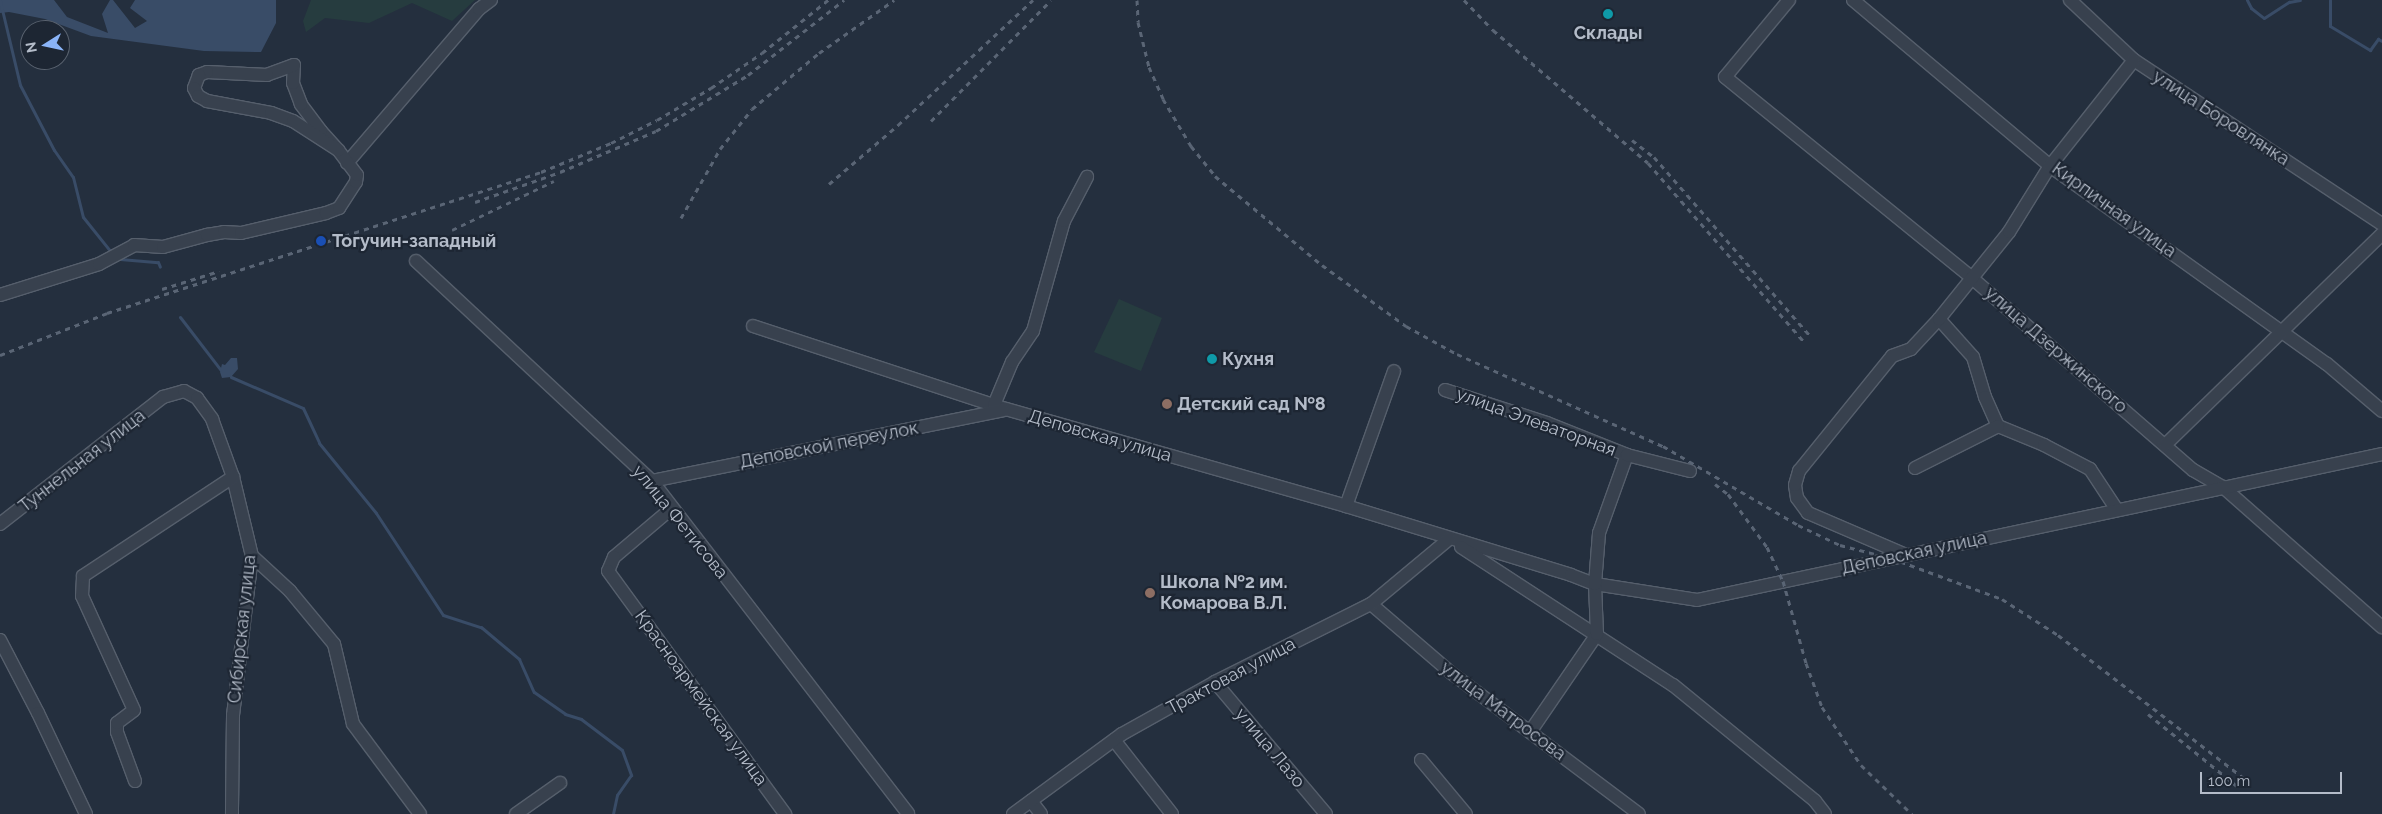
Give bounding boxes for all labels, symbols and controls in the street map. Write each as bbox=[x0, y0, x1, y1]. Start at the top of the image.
marker: Склады bbox=[1602, 8, 1614, 20]
north arrow bbox=[20, 20, 70, 70]
place label: Склады bbox=[1574, 22, 1642, 44]
text: N bbox=[22, 41, 40, 54]
street label: улица Боровлянка bbox=[2149, 66, 2293, 170]
street label: Кирпичная улица bbox=[2048, 158, 2180, 262]
place label: Тогучин-западный bbox=[332, 230, 496, 252]
marker: Тогучин-западный bbox=[314, 234, 328, 248]
street label: улица Дзержинского bbox=[1980, 282, 2132, 418]
place label: Кухня bbox=[1222, 348, 1274, 370]
marker: Кухня bbox=[1206, 353, 1218, 365]
street label: улица Элеваторная bbox=[1453, 383, 1619, 461]
place label: Детский сад №8 bbox=[1177, 393, 1326, 415]
marker: Детский сад №8 bbox=[1161, 398, 1173, 410]
street label: Туннельная улица bbox=[14, 405, 150, 517]
street label: Деповская улица bbox=[1026, 405, 1174, 467]
street label: Деповской переулок bbox=[738, 417, 920, 473]
street label: улица Фетисова bbox=[628, 461, 732, 583]
street label: Деповская улица bbox=[1839, 527, 1989, 579]
street label: Сибирская улица bbox=[223, 553, 261, 705]
place label: Школа №2 им. Комарова В.Л. bbox=[1160, 572, 1287, 614]
marker: Школа №2 им. Комарова В.Л. bbox=[1144, 587, 1156, 599]
street label: Красноармейская улица bbox=[630, 606, 772, 790]
street label: Трактовая улица bbox=[1163, 633, 1299, 719]
street label: улица Матросова bbox=[1436, 657, 1570, 765]
street label: улица Лазо bbox=[1230, 704, 1310, 792]
scale bar bbox=[2202, 762, 2344, 794]
text: 100 m bbox=[2208, 772, 2250, 790]

